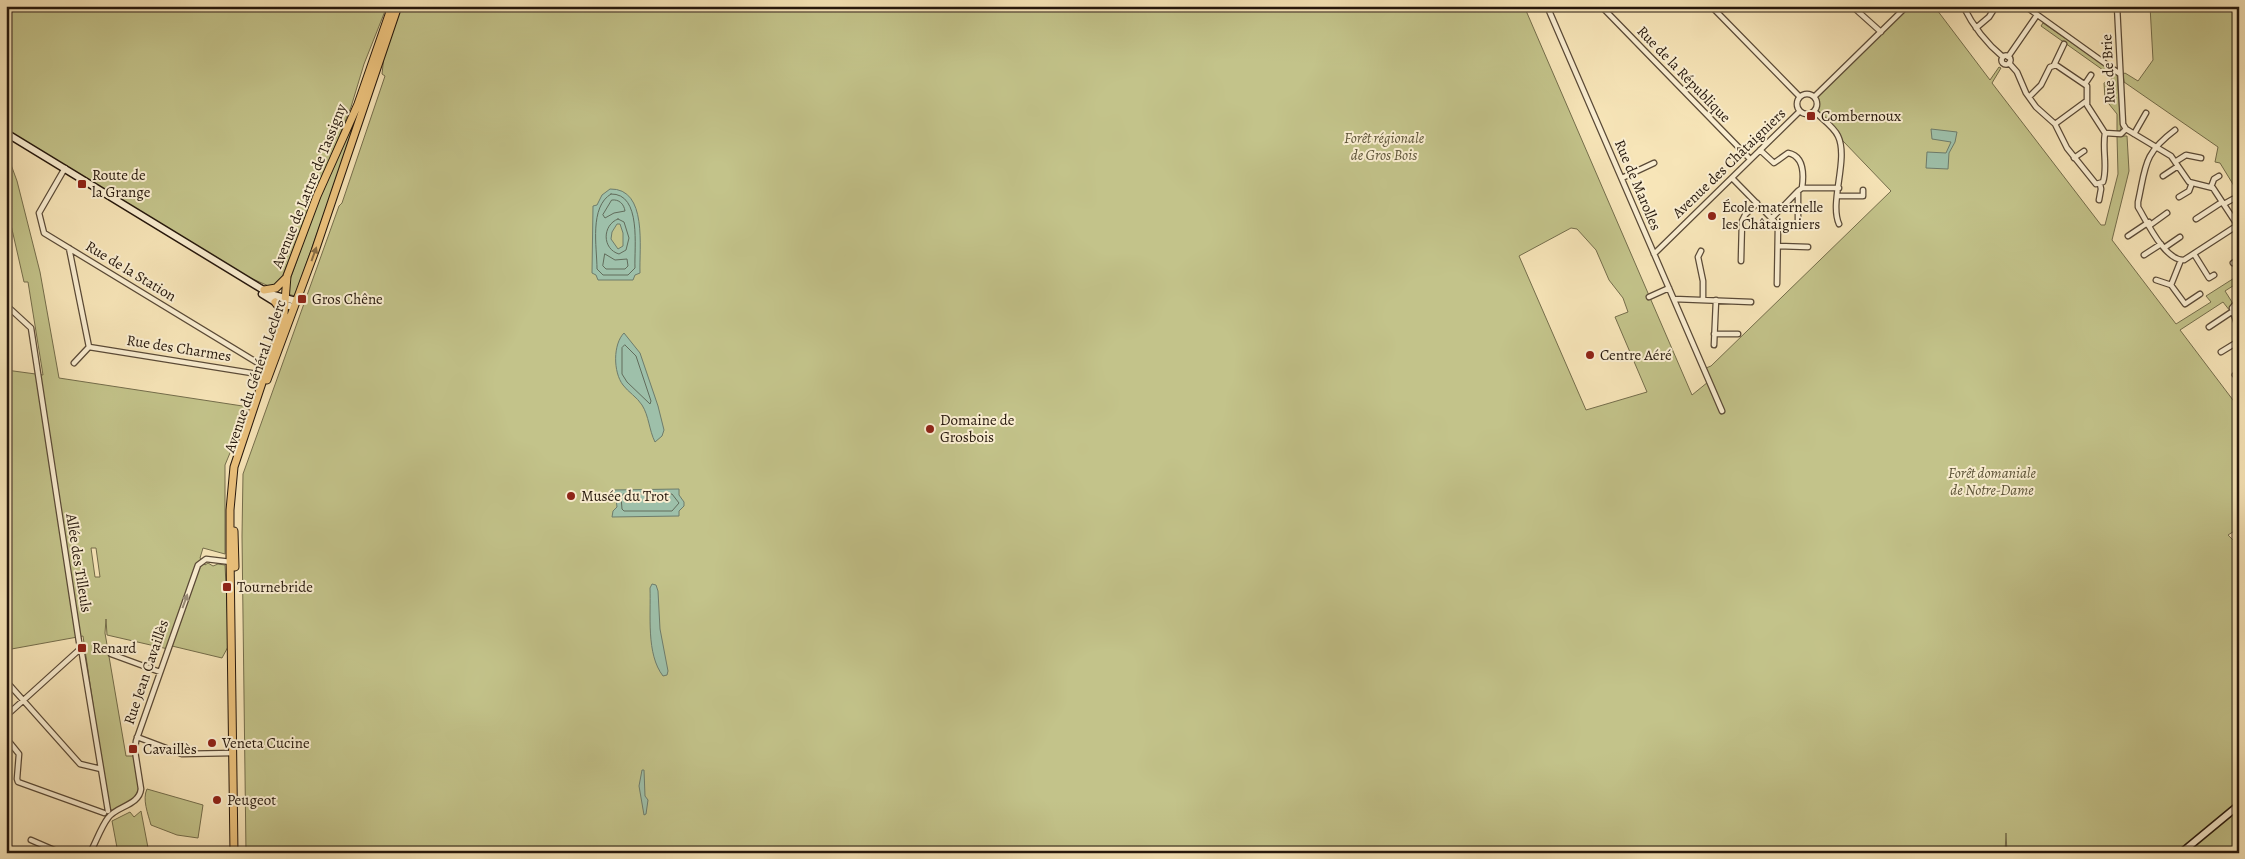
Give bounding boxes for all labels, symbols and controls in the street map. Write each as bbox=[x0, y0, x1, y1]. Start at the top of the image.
street label: Rue de la République bbox=[1633, 21, 1736, 127]
street label: Rue de Brie bbox=[2096, 33, 2120, 104]
street label: Avenue de Lattre de Tassigny bbox=[266, 100, 351, 272]
street label: Avenue des Châtaigniers bbox=[1667, 104, 1790, 223]
place label: Combernoux bbox=[1821, 106, 1901, 126]
marker: Combernoux bbox=[1805, 110, 1817, 122]
park label: Forêt régionale de Gros Bois bbox=[1344, 128, 1425, 165]
street label: Rue de Marolles bbox=[1610, 136, 1666, 234]
place label: Route de la Grange bbox=[92, 165, 151, 202]
marker: Route de la Grange bbox=[76, 178, 88, 190]
place label: École maternelle les Châtaigniers bbox=[1722, 197, 1824, 234]
marker: École maternelle les Châtaigniers bbox=[1706, 210, 1718, 222]
street label: Rue de la Station bbox=[82, 236, 180, 306]
one-way arrow bbox=[310, 246, 318, 261]
place label: Gros Chêne bbox=[312, 289, 383, 309]
marker: Gros Chêne bbox=[296, 293, 308, 305]
street label: Avenue du Général Leclerc bbox=[219, 297, 291, 456]
street label: Rue des Charmes bbox=[125, 330, 233, 366]
place label: Centre Aéré bbox=[1600, 345, 1672, 365]
marker: Centre Aéré bbox=[1584, 349, 1596, 361]
place label: Domaine de Grosbois bbox=[940, 410, 1015, 447]
marker: Domaine de Grosbois bbox=[924, 423, 936, 435]
park label: Forêt domaniale de Notre-Dame bbox=[1948, 463, 2037, 500]
place label: Musée du Trot bbox=[581, 486, 669, 506]
marker: Musée du Trot bbox=[565, 490, 577, 502]
street label: Allée des Tilleuls bbox=[61, 511, 97, 614]
place label: Tournebride bbox=[237, 577, 313, 597]
marker: Tournebride bbox=[221, 581, 233, 593]
one-way arrow bbox=[181, 593, 189, 608]
street label: Rue Jean Cavaillès bbox=[119, 617, 173, 727]
place label: Renard bbox=[92, 638, 137, 658]
marker: Renard bbox=[76, 642, 88, 654]
place label: Veneta Cucine bbox=[221, 733, 310, 753]
marker: Veneta Cucine bbox=[206, 737, 218, 749]
place label: Cavaillès bbox=[143, 739, 197, 759]
marker: Cavaillès bbox=[127, 743, 139, 755]
place label: Peugeot bbox=[227, 790, 276, 810]
marker: Peugeot bbox=[211, 794, 223, 806]

